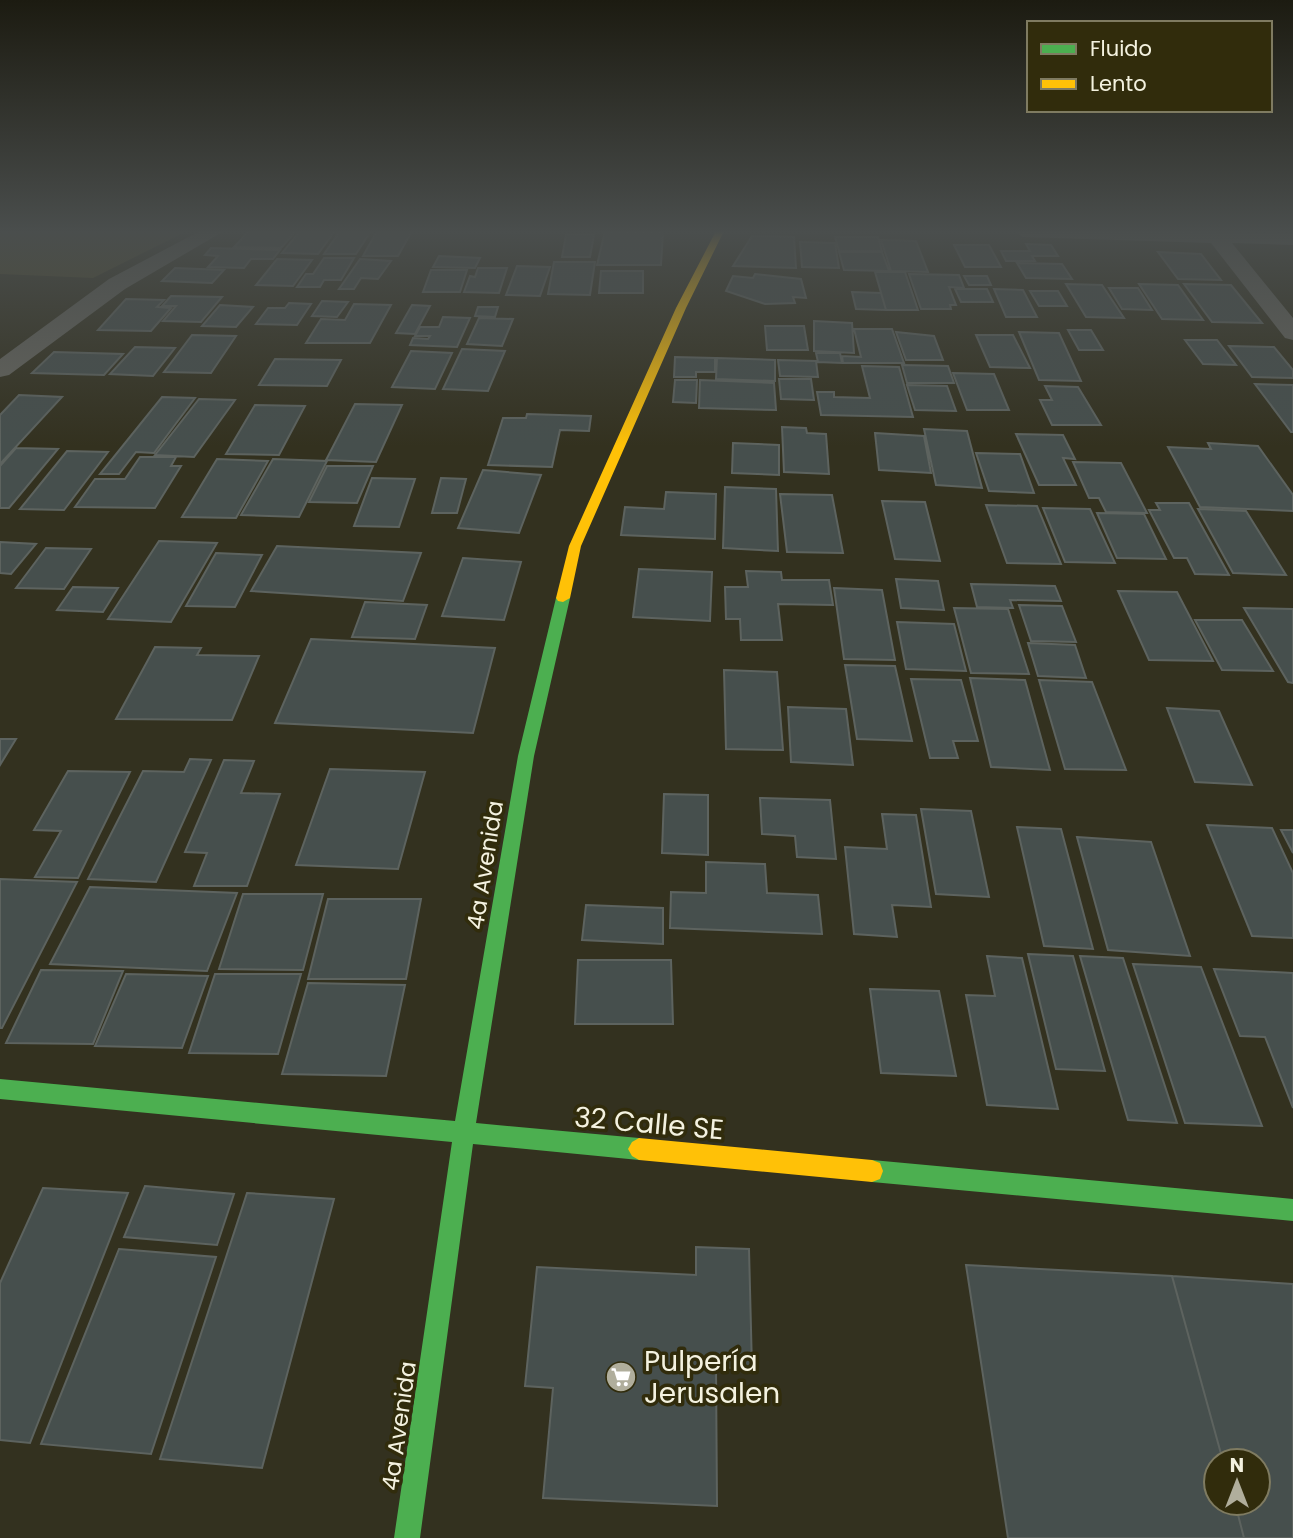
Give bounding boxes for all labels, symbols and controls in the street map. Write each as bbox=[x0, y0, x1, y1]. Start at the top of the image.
legend bbox=[1027, 21, 1272, 112]
text: Fluido bbox=[1090, 34, 1152, 63]
text: Lento bbox=[1090, 69, 1147, 98]
street label: 4a Avenida bbox=[459, 798, 511, 932]
street label: 32 Calle SE bbox=[573, 1098, 725, 1149]
place label: Pulpería Jerusalen bbox=[644, 1342, 780, 1413]
street label: 4a Avenida bbox=[374, 1359, 424, 1493]
supermarket icon: Pulpería Jerusalen bbox=[604, 1360, 638, 1394]
north arrow bbox=[1202, 1447, 1272, 1517]
text: N bbox=[1230, 1452, 1244, 1479]

